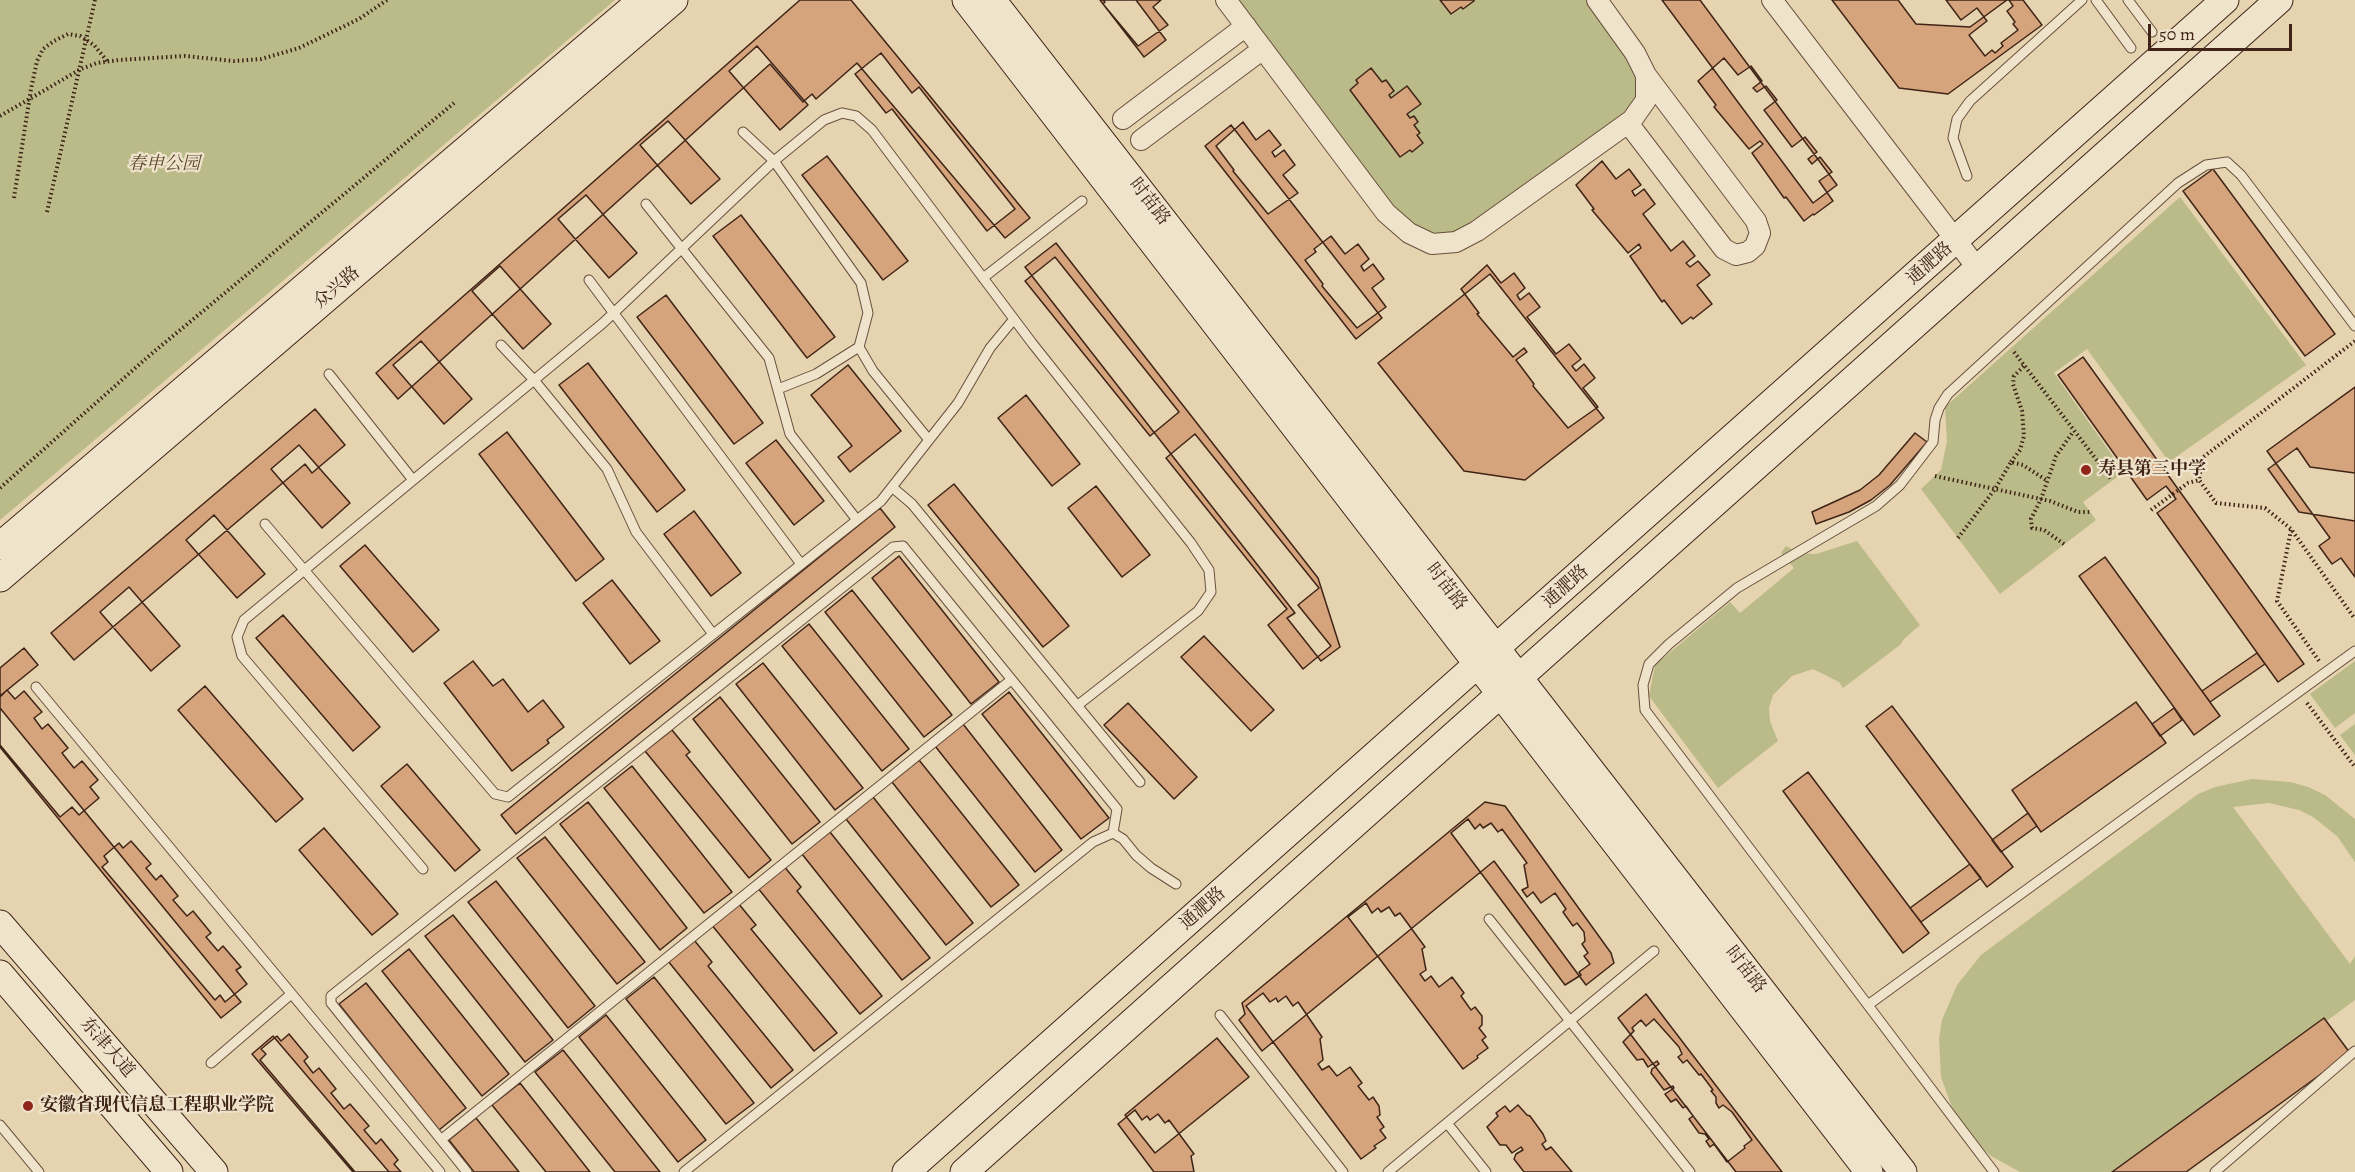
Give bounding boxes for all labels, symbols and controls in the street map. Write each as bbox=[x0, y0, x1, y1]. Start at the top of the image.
scale bar bbox=[2151, 12, 2295, 50]
text: 50 m bbox=[2159, 22, 2195, 46]
park label: 春申公园 bbox=[128, 154, 200, 176]
street label: 时苗路 bbox=[1124, 174, 1174, 230]
street label: 通淝路 bbox=[1903, 238, 1957, 290]
street label: 众兴路 bbox=[309, 262, 365, 314]
place label: 寿县第三中学 bbox=[2098, 459, 2206, 481]
marker: 寿县第三中学 bbox=[2079, 463, 2093, 477]
street label: 时苗路 bbox=[1421, 559, 1471, 615]
street label: 通淝路 bbox=[1539, 561, 1593, 613]
street label: 通淝路 bbox=[1176, 883, 1230, 935]
street label: 时苗路 bbox=[1720, 942, 1770, 998]
street label: 东津大道 bbox=[75, 1014, 139, 1082]
place label: 安徽省现代信息工程职业学院 bbox=[40, 1095, 274, 1117]
marker: 安徽省现代信息工程职业学院 bbox=[21, 1099, 35, 1113]

